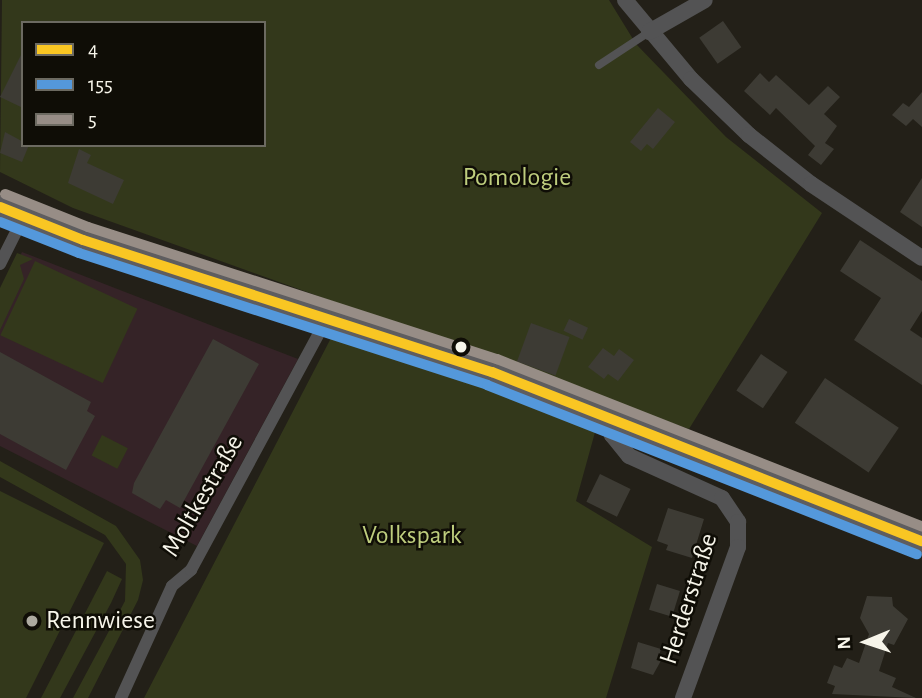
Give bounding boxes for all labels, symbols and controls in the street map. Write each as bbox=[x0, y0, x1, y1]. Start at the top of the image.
legend bbox=[21, 21, 266, 147]
text: 4 bbox=[88, 39, 98, 60]
text: 155 bbox=[88, 74, 113, 95]
text: 5 bbox=[88, 109, 97, 130]
park label: Pomologie bbox=[463, 162, 571, 194]
unlabelled marker bbox=[454, 340, 468, 354]
street label: Moltkestraße bbox=[156, 430, 250, 562]
park label: Volkspark bbox=[362, 520, 462, 552]
street label: Herderstraße bbox=[653, 530, 725, 668]
place label: Rennwiese bbox=[46, 605, 155, 637]
north arrow bbox=[831, 607, 901, 677]
marker: Rennwiese bbox=[24, 613, 40, 629]
text: N bbox=[835, 636, 854, 650]

